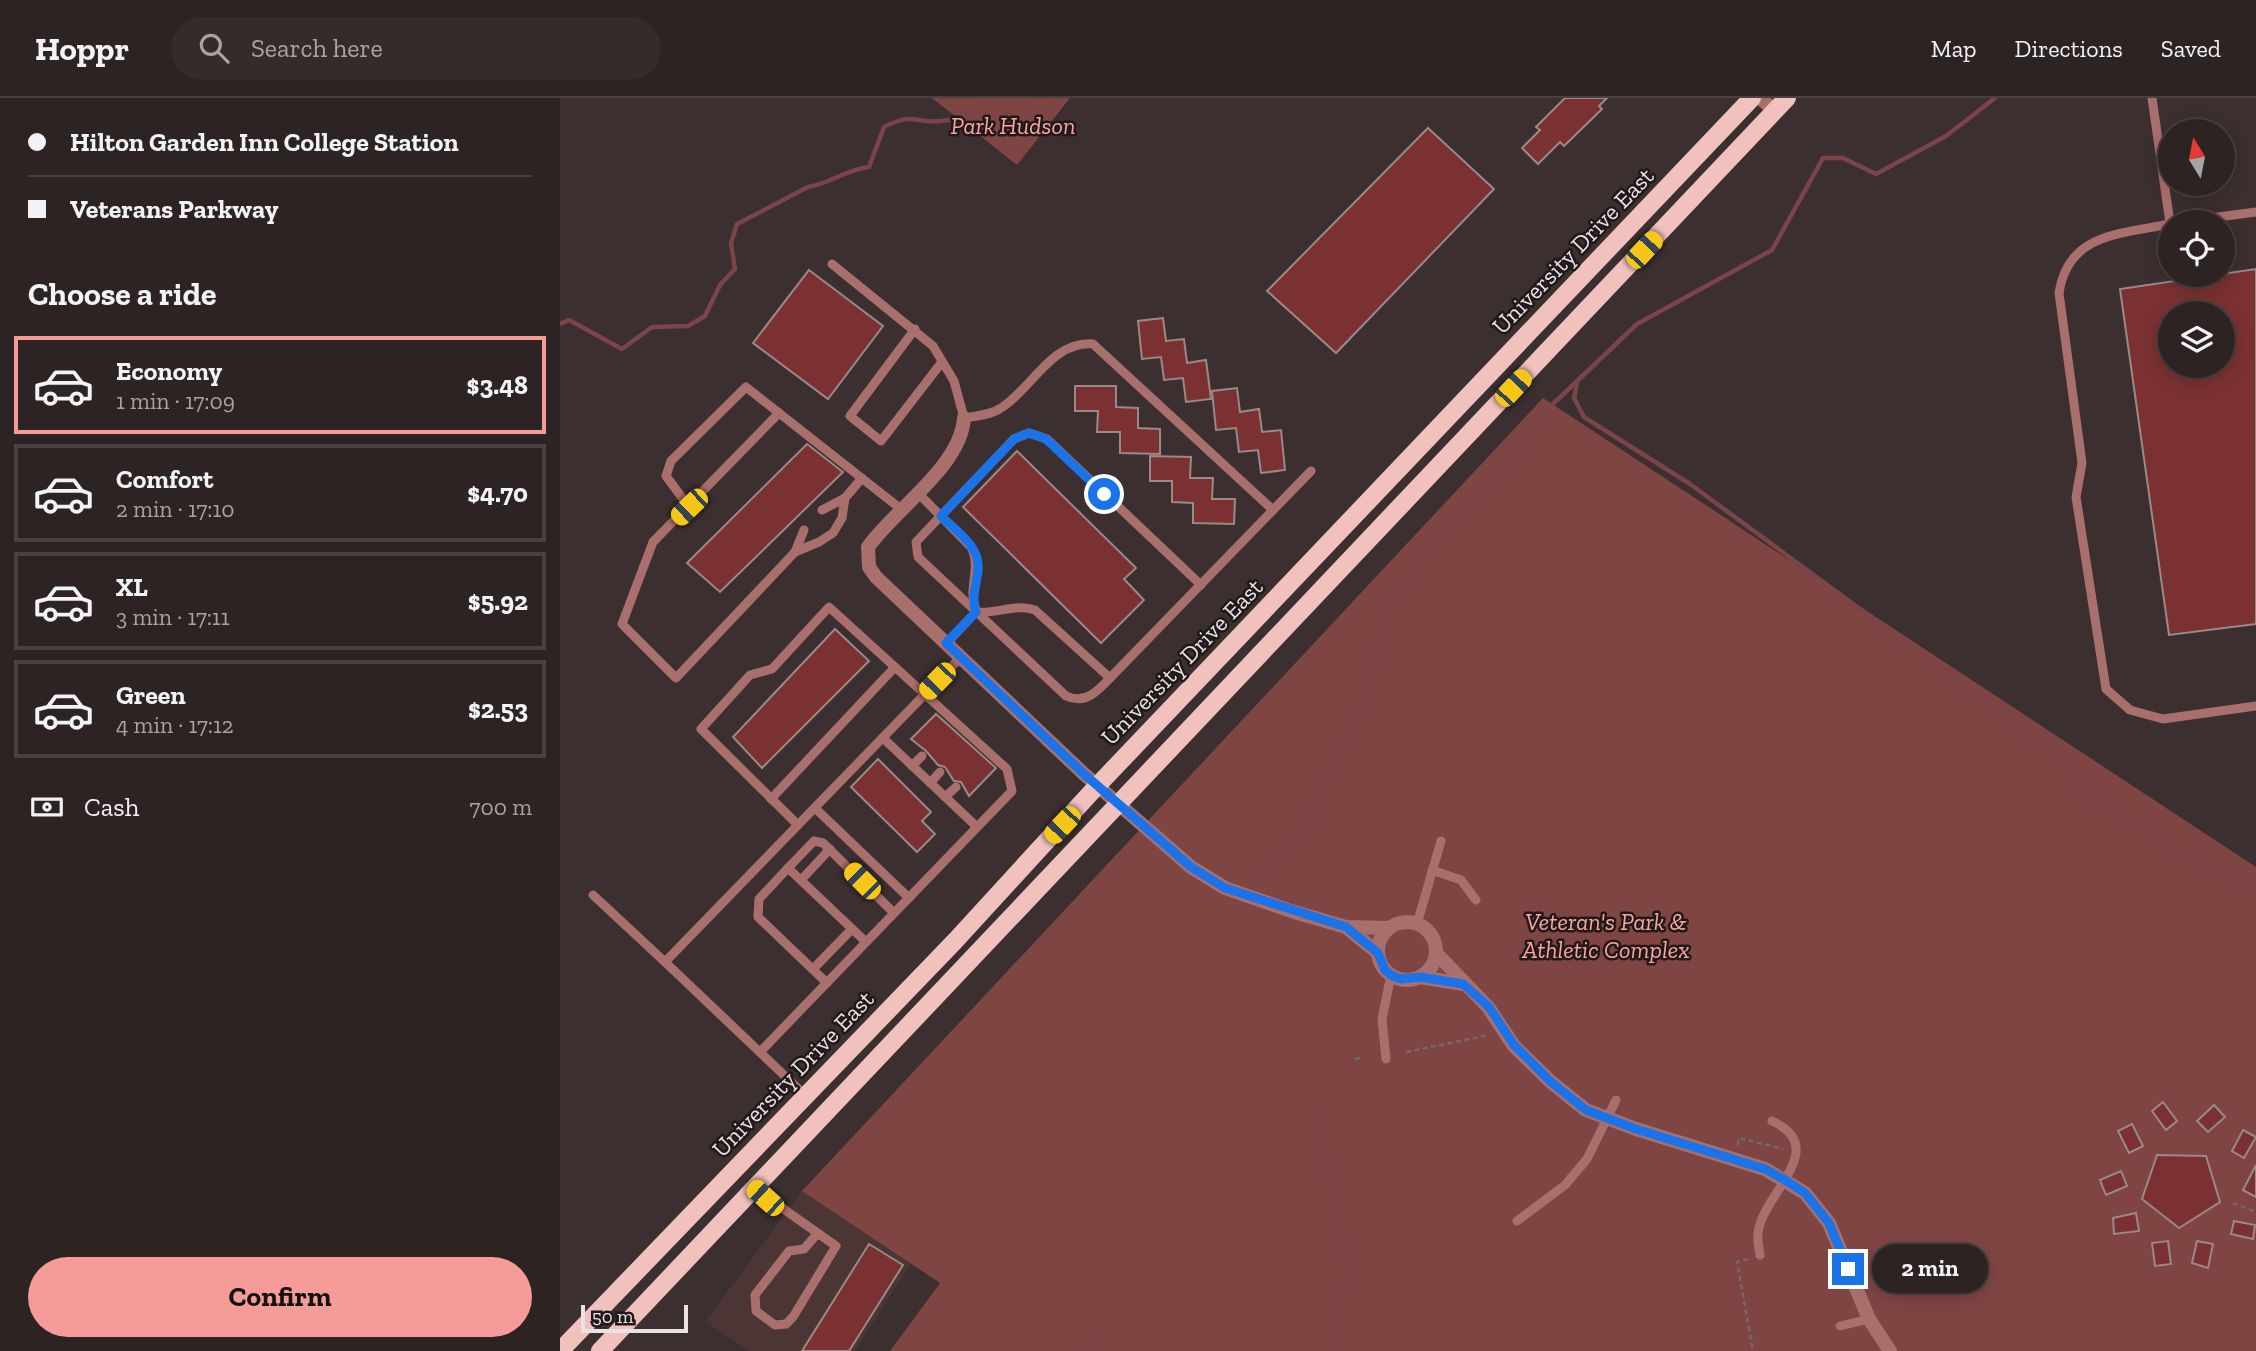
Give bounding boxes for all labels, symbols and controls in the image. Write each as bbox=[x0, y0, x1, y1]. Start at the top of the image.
search box bbox=[171, 17, 661, 80]
text: Hoppr bbox=[35, 29, 129, 68]
icon: search bbox=[195, 29, 233, 67]
text: Search here bbox=[251, 32, 383, 64]
text: Map bbox=[1931, 34, 1977, 63]
text: Directions bbox=[2015, 34, 2123, 63]
text: Saved bbox=[2161, 34, 2221, 63]
park label: Park Hudson bbox=[950, 111, 1076, 140]
north arrow bbox=[2158, 119, 2235, 196]
map controls bbox=[2158, 119, 2235, 378]
text: Hilton Garden Inn College Station bbox=[70, 126, 459, 158]
street label: University Drive East bbox=[1486, 161, 1660, 340]
text: Veterans Parkway bbox=[70, 193, 279, 225]
button: locate bbox=[2158, 210, 2235, 287]
car bbox=[1622, 227, 1667, 273]
text: Choose a ride bbox=[28, 275, 216, 313]
button: layers bbox=[2158, 301, 2235, 378]
icon: car bbox=[32, 354, 95, 417]
text: Economy bbox=[116, 355, 222, 387]
car bbox=[1491, 365, 1536, 411]
text: $3.48 bbox=[467, 369, 528, 401]
text: 1 min · 17:09 bbox=[116, 387, 235, 415]
icon: car bbox=[32, 462, 95, 525]
text: Comfort bbox=[116, 463, 213, 495]
text: $4.70 bbox=[467, 477, 528, 509]
route start bbox=[1088, 478, 1120, 510]
car bbox=[667, 485, 712, 529]
text: 2 min · 17:10 bbox=[116, 495, 235, 523]
icon: car bbox=[32, 570, 95, 633]
text: XL bbox=[116, 571, 148, 603]
street label: University Drive East bbox=[1095, 572, 1269, 751]
text: $5.92 bbox=[468, 585, 528, 617]
text: 3 min · 17:11 bbox=[116, 603, 230, 631]
car bbox=[915, 659, 960, 703]
icon: car bbox=[32, 678, 95, 741]
text: Green bbox=[116, 679, 186, 711]
text: $2.53 bbox=[468, 693, 528, 725]
text: 4 min · 17:12 bbox=[116, 711, 234, 739]
icon: cash bbox=[28, 788, 66, 826]
text: Cash bbox=[84, 791, 139, 823]
text: 700 m bbox=[470, 793, 532, 821]
car bbox=[1040, 802, 1085, 848]
car bbox=[840, 859, 885, 903]
park label: Veteran's Park & Athletic Complex bbox=[1521, 907, 1690, 964]
street label: University Drive East bbox=[706, 984, 880, 1163]
car bbox=[743, 1176, 788, 1220]
callout: 2 min bbox=[1872, 1244, 1988, 1294]
route end bbox=[1832, 1253, 1864, 1285]
text: 2 min bbox=[1901, 1254, 1959, 1282]
button: Confirm bbox=[28, 1257, 532, 1337]
scale bar bbox=[581, 1302, 688, 1334]
text: 50 m bbox=[592, 1305, 633, 1328]

